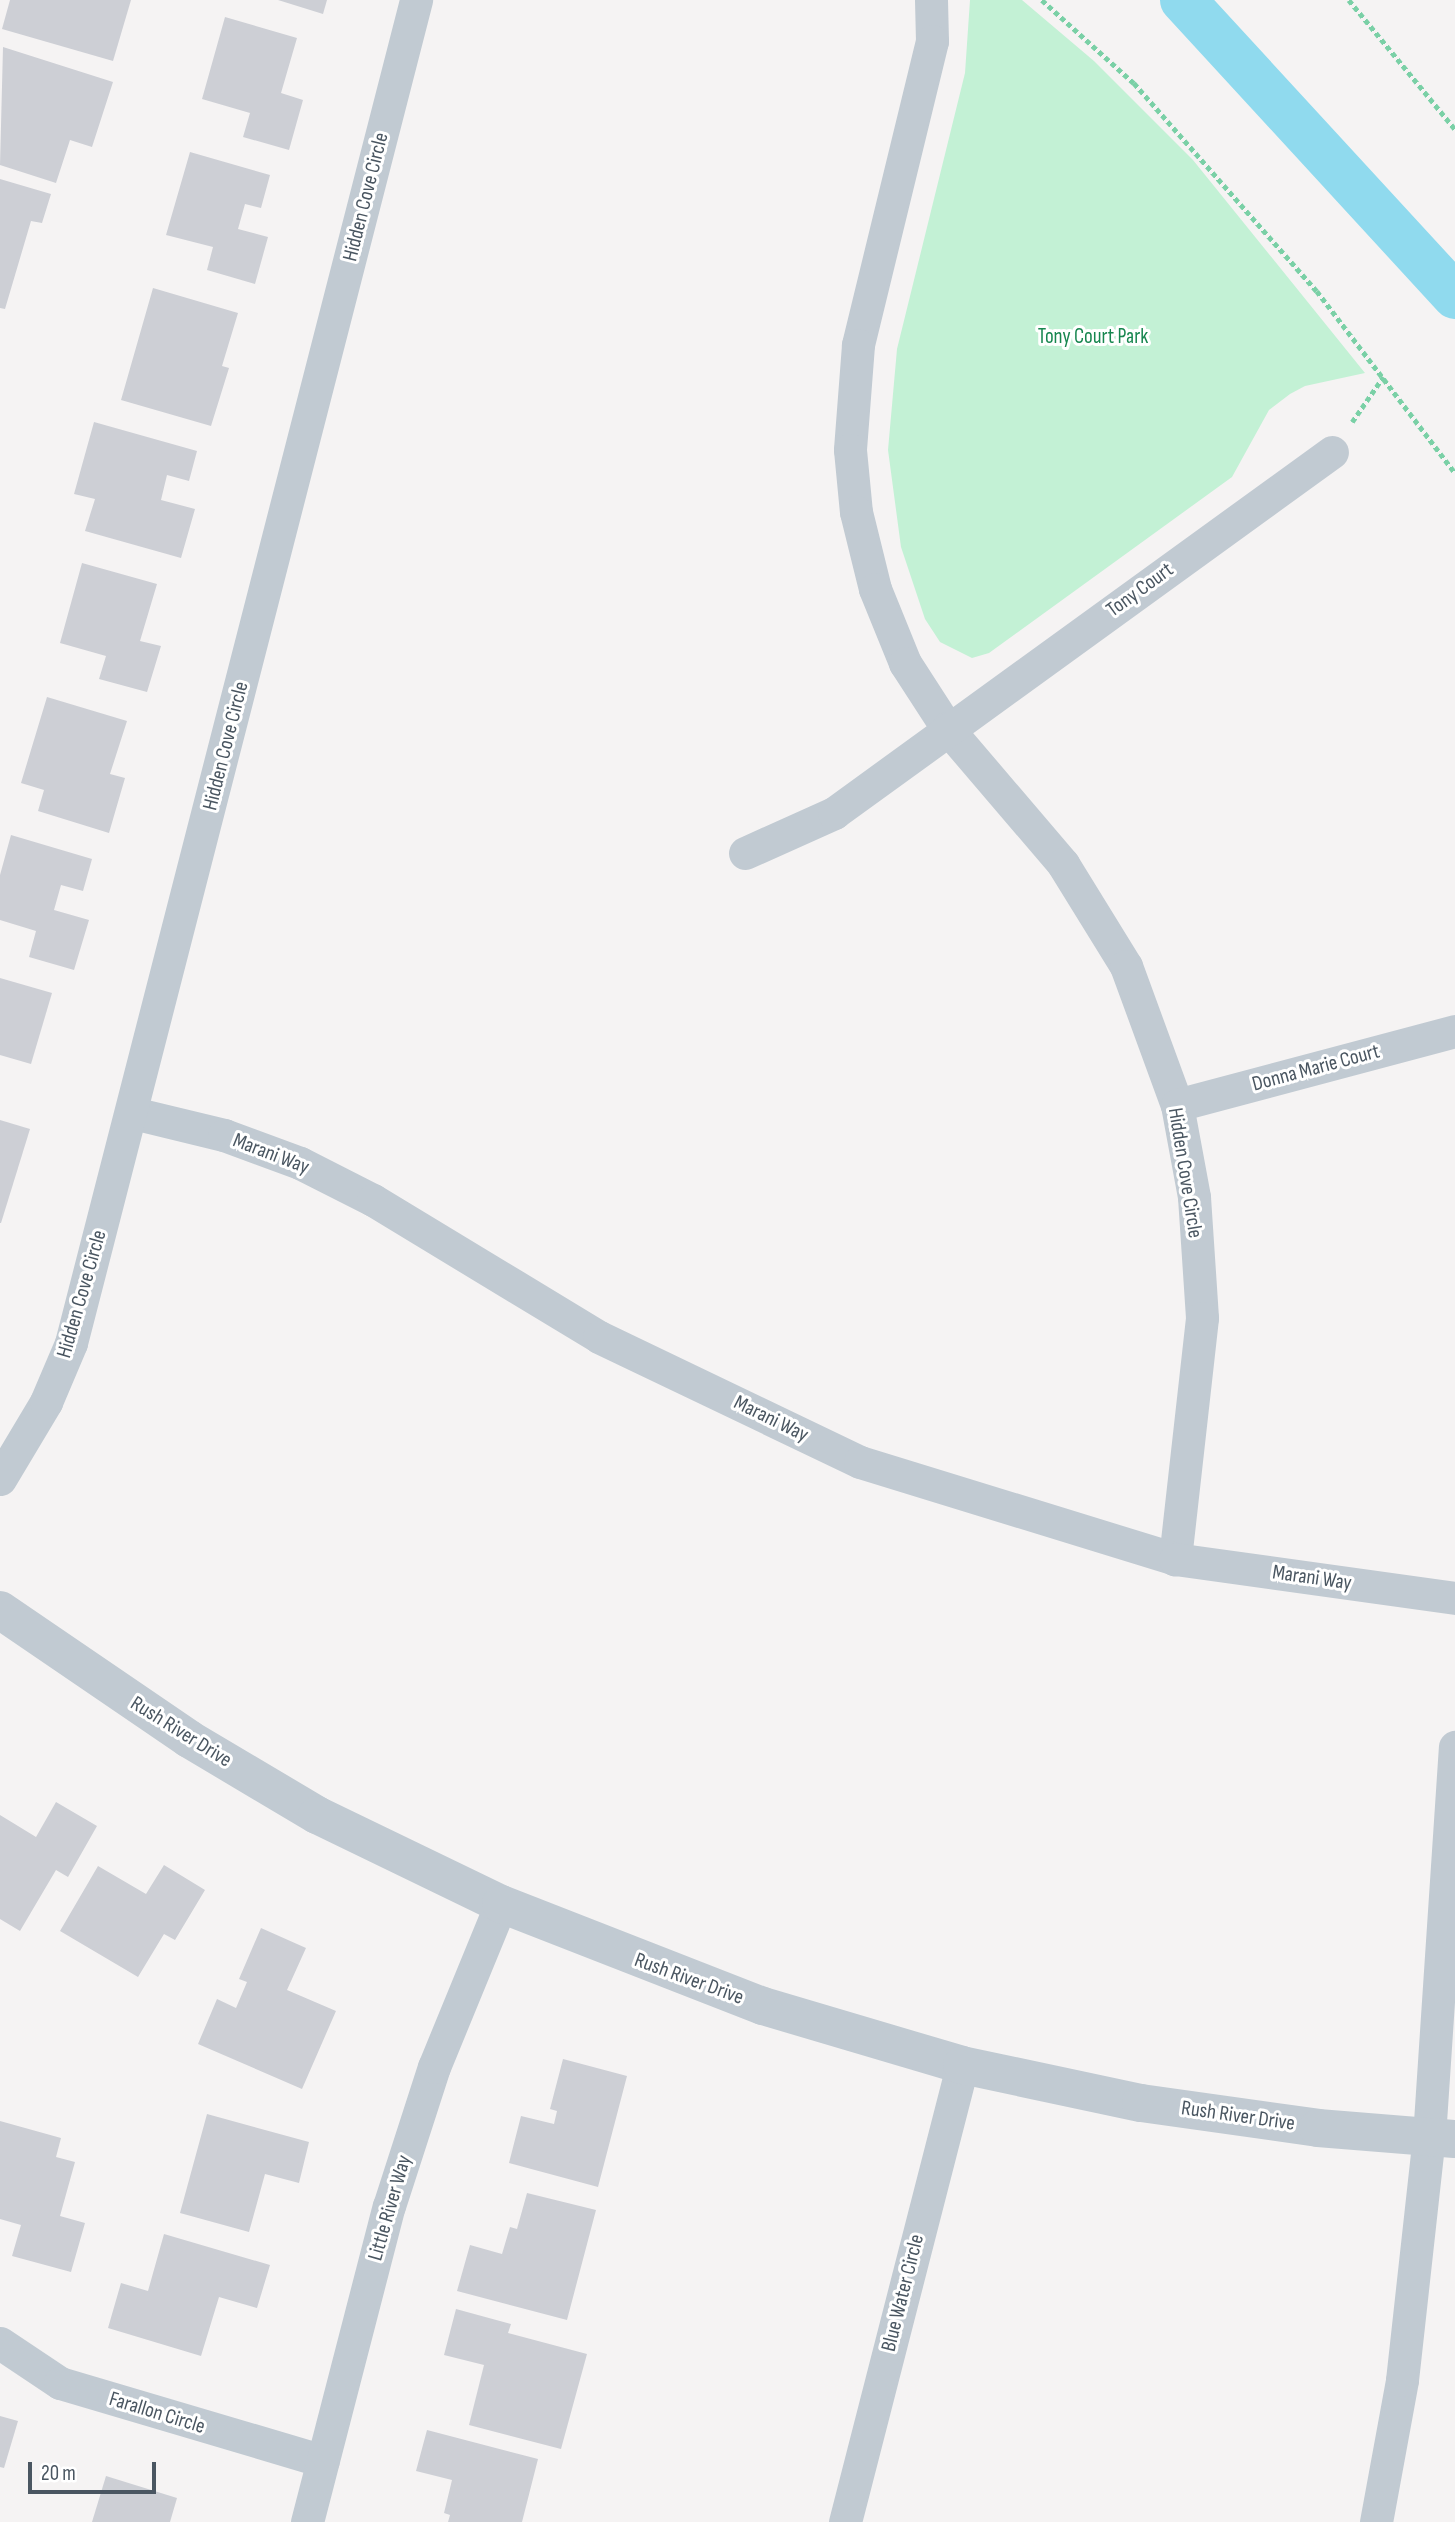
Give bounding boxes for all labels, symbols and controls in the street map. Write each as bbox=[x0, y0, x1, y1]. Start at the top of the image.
street label: Hidden Cove Circle bbox=[338, 130, 394, 264]
park label: Tony Court Park bbox=[1038, 324, 1148, 350]
street label: Tony Court bbox=[1102, 557, 1178, 623]
street label: Hidden Cove Circle bbox=[198, 679, 254, 813]
street label: Donna Marie Court bbox=[1250, 1039, 1382, 1097]
street label: Hidden Cove Circle bbox=[1162, 1106, 1208, 1240]
street label: Marani Way bbox=[229, 1128, 313, 1180]
street label: Hidden Cove Circle bbox=[52, 1227, 112, 1361]
street label: Marani Way bbox=[730, 1390, 812, 1448]
street label: Marani Way bbox=[1271, 1560, 1353, 1596]
street label: Rush River Drive bbox=[126, 1691, 236, 1773]
street label: Rush River Drive bbox=[631, 1948, 747, 2010]
street label: Rush River Drive bbox=[1180, 2096, 1296, 2136]
street label: Little River Way bbox=[363, 2152, 417, 2264]
street label: Blue Water Circle bbox=[876, 2232, 930, 2354]
street label: Farallon Circle bbox=[106, 2387, 208, 2439]
scale bar bbox=[32, 2448, 159, 2492]
text: 20 m bbox=[41, 2461, 76, 2486]

